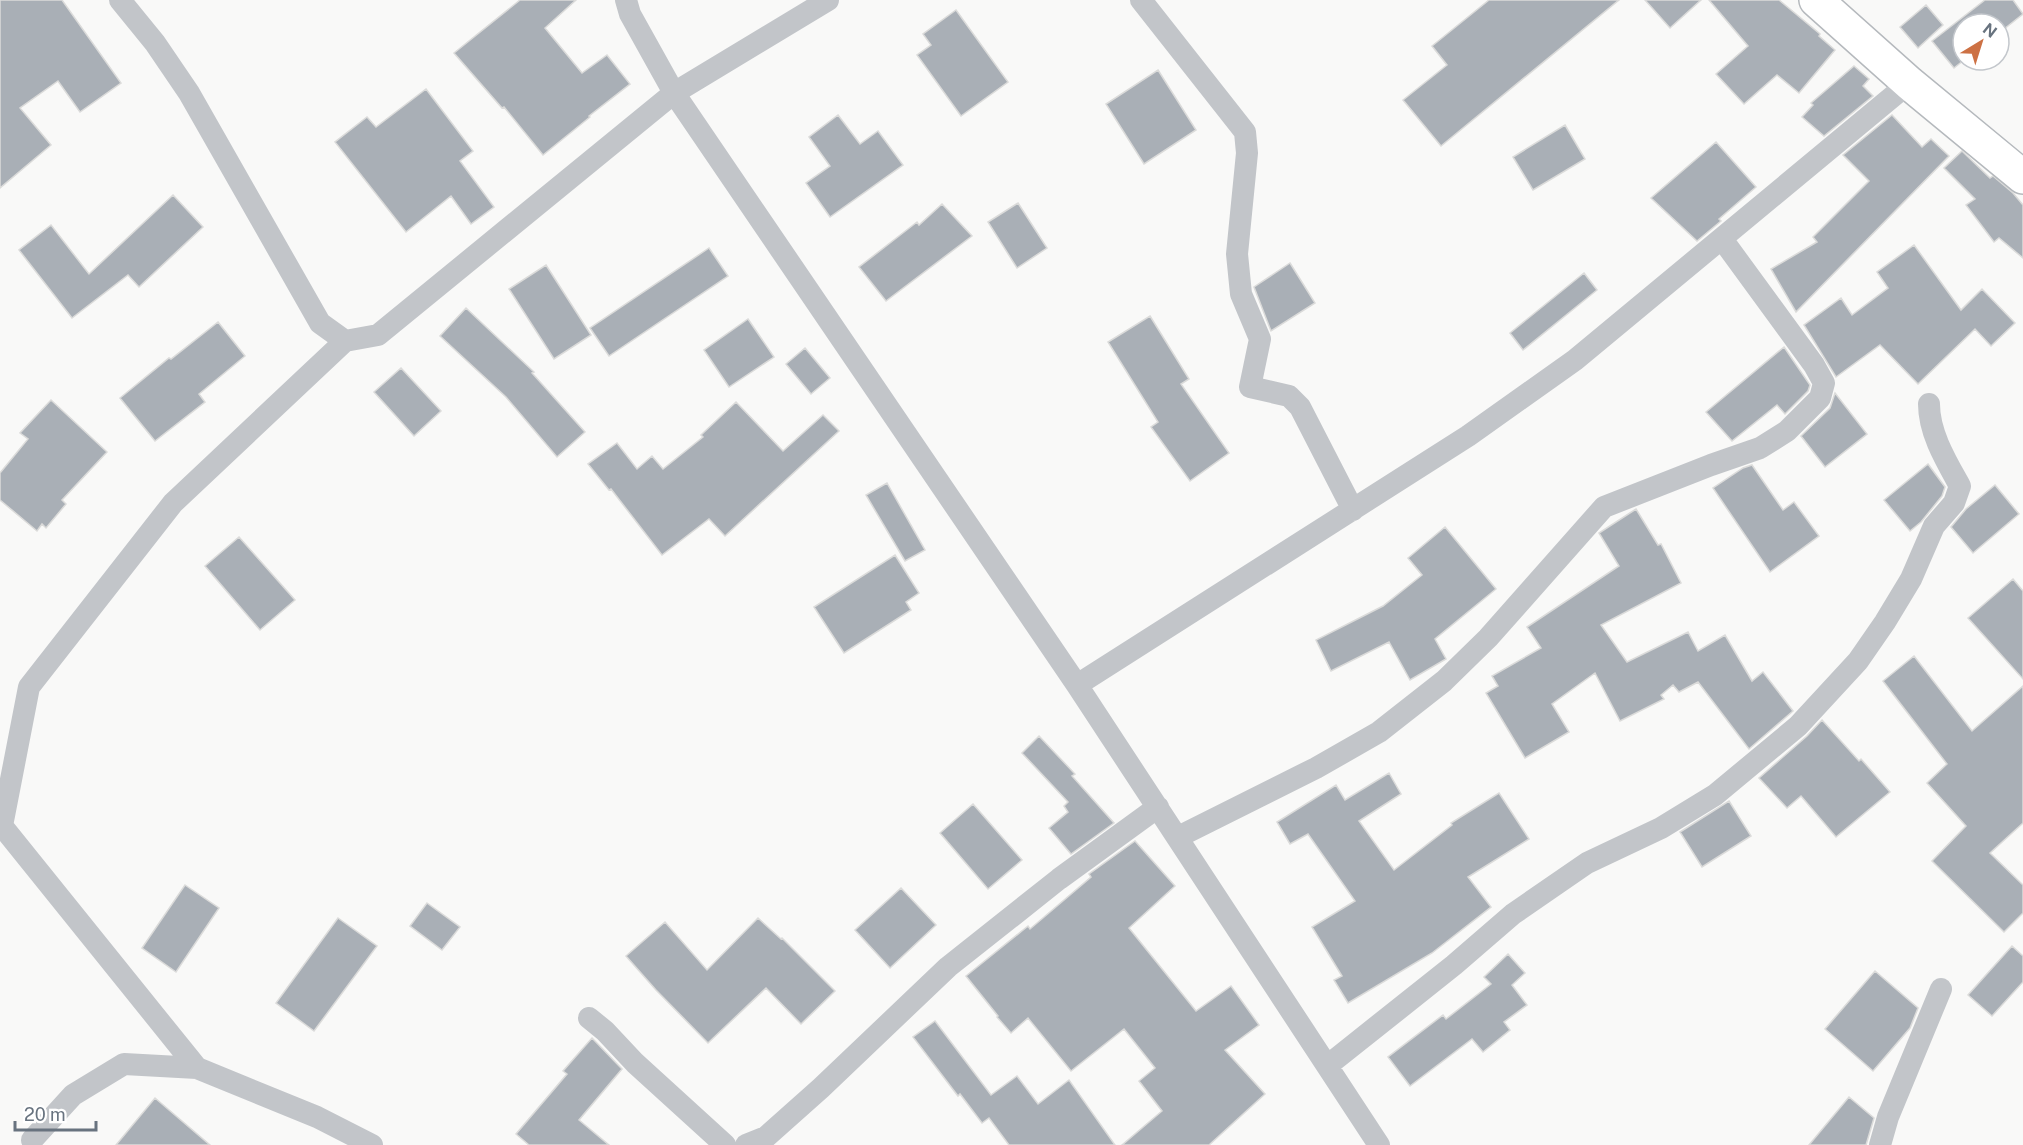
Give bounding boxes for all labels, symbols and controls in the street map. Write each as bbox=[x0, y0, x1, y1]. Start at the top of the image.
north arrow bbox=[1951, 12, 2011, 72]
text: N bbox=[1979, 19, 2001, 42]
scale bar bbox=[15, 1094, 96, 1132]
text: 20 m bbox=[24, 1104, 66, 1125]

